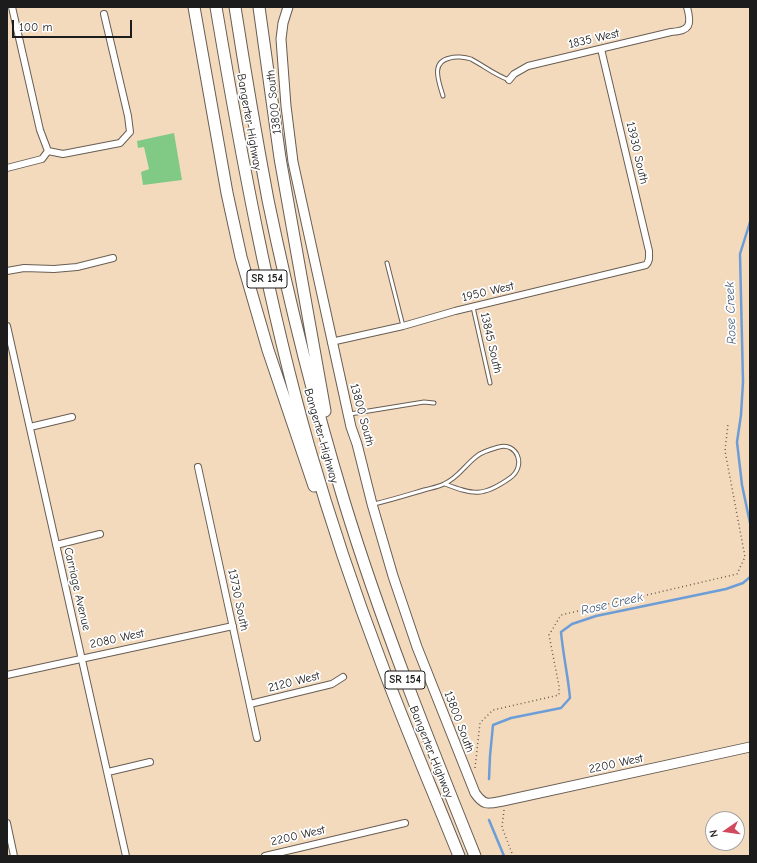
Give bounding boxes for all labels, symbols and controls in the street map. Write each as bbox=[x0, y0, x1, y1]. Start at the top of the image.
scale bar bbox=[14, 12, 134, 38]
text: 100 m bbox=[19, 20, 52, 34]
street label: 1835 West bbox=[567, 26, 621, 52]
street label: 13800 South bbox=[263, 69, 285, 135]
street label: Bangerter Highway bbox=[233, 73, 265, 171]
street label: 13930 South bbox=[623, 120, 651, 186]
road number: SR 154 bbox=[247, 270, 287, 288]
street label: 1950 West bbox=[461, 279, 515, 305]
water label: Rose Creek bbox=[722, 281, 740, 345]
street label: 13845 South bbox=[477, 311, 505, 375]
street label: 13800 South bbox=[347, 382, 377, 448]
street label: Bangerter Highway bbox=[301, 387, 341, 485]
street label: Carriage Avenue bbox=[60, 546, 94, 632]
street label: 13730 South bbox=[224, 568, 252, 632]
water label: Rose Creek bbox=[580, 589, 644, 619]
street label: 2080 West bbox=[89, 626, 145, 652]
street label: 2120 West bbox=[267, 669, 321, 695]
road number: SR 154 bbox=[385, 671, 425, 689]
street label: 13800 South bbox=[441, 689, 477, 755]
street label: Bangerter Highway bbox=[406, 704, 456, 800]
street label: 2200 West bbox=[588, 751, 644, 777]
north arrow bbox=[705, 811, 745, 851]
street label: 2200 West bbox=[269, 823, 327, 849]
text: N bbox=[707, 829, 721, 839]

